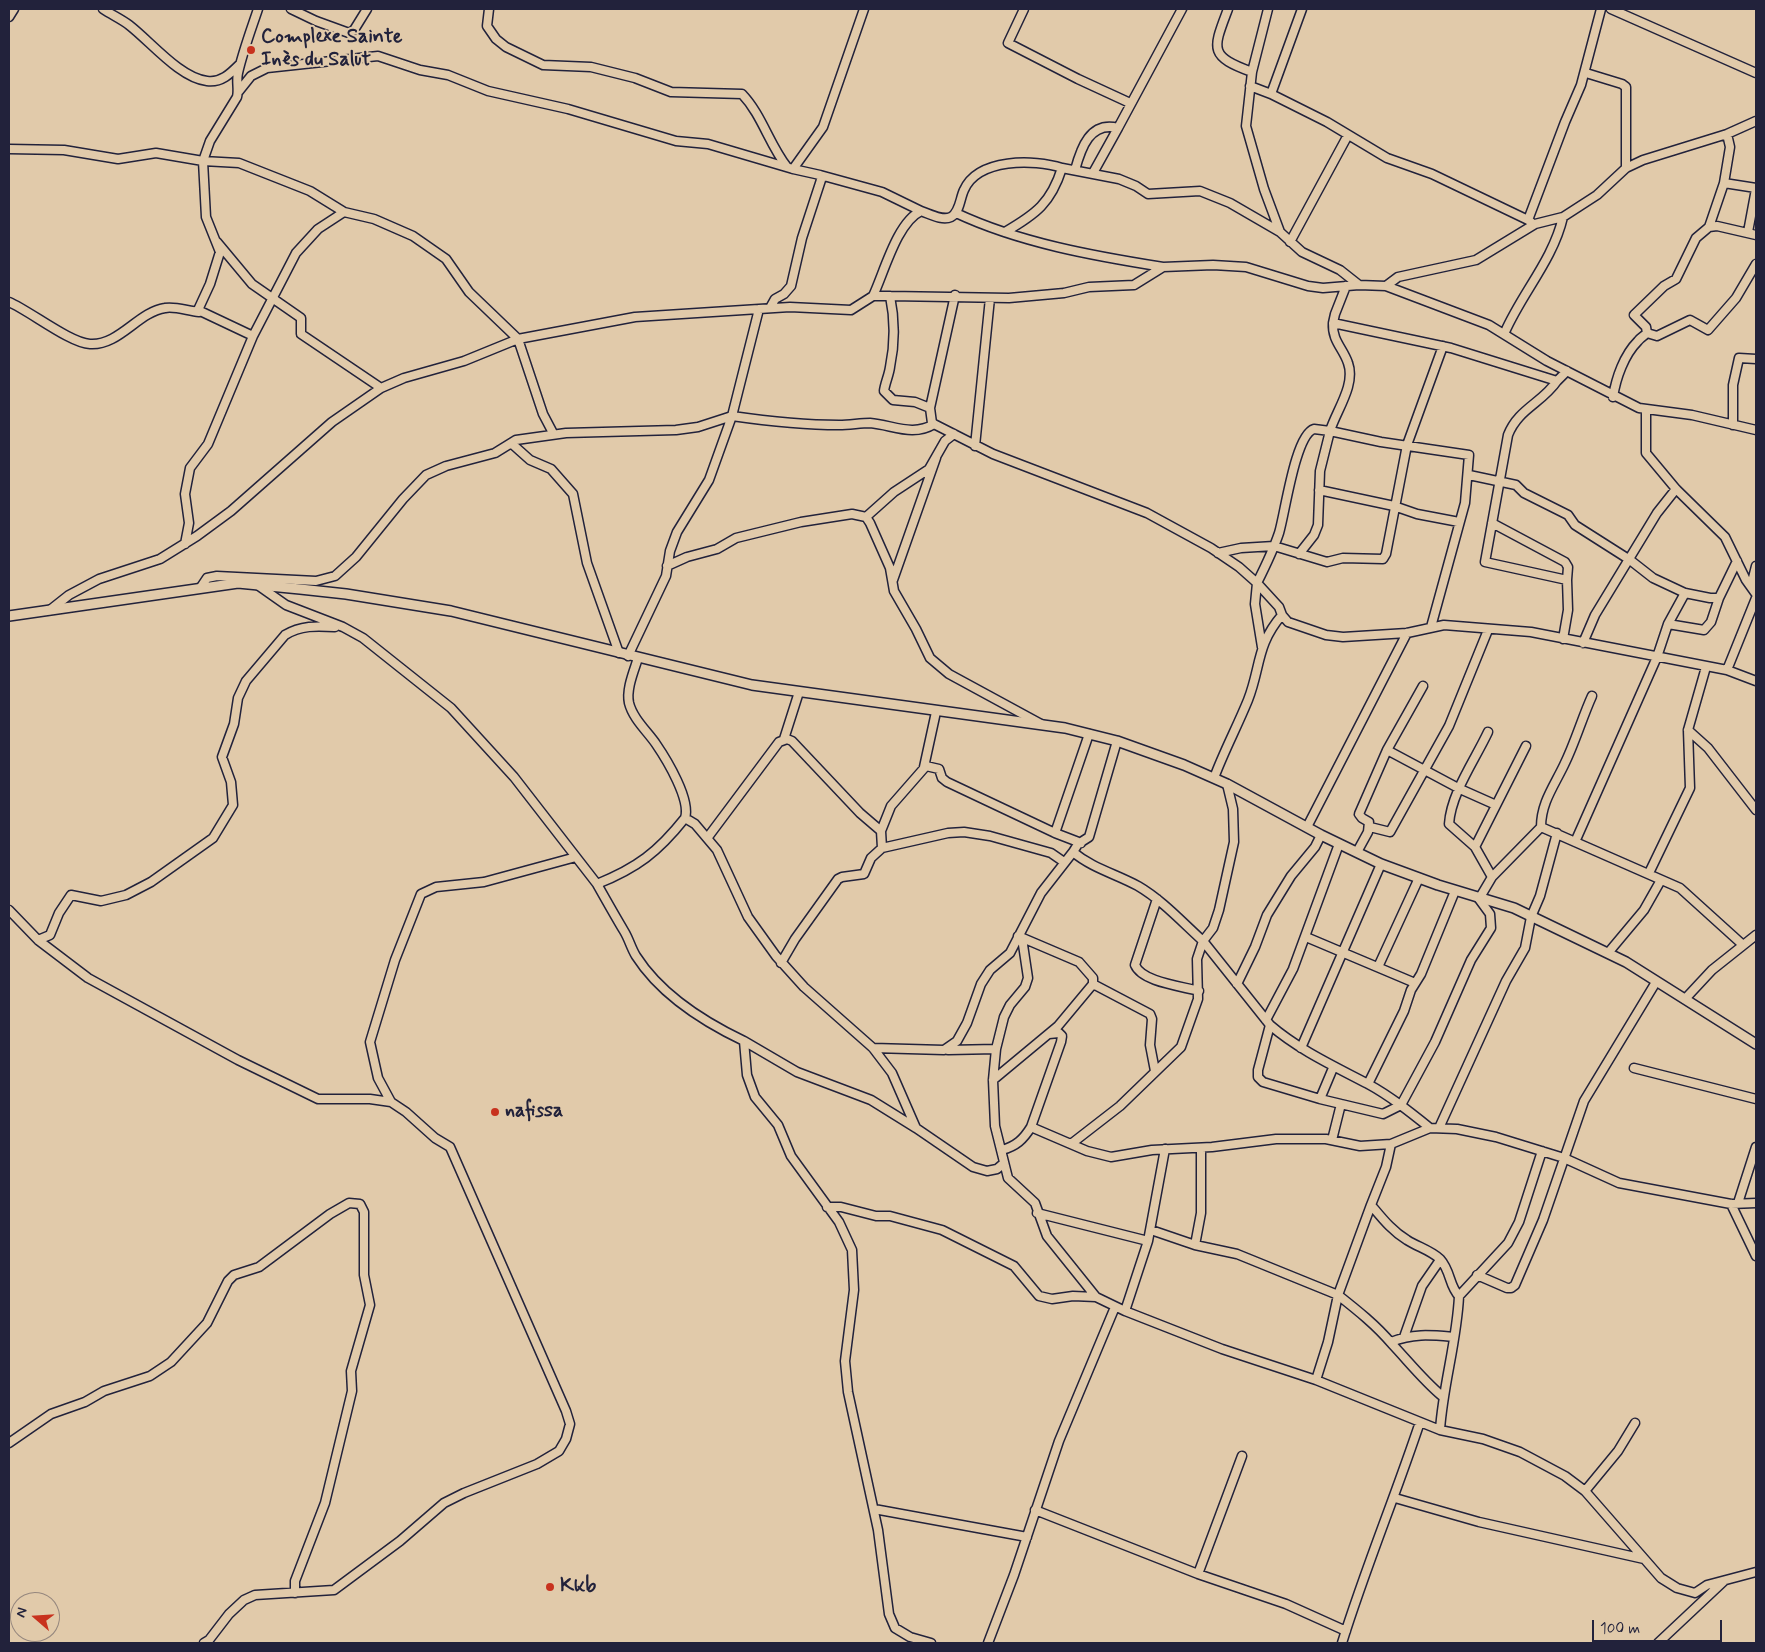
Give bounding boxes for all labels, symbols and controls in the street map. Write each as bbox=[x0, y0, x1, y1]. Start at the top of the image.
place label: Complexe Sainte Inès du Salut bbox=[261, 26, 402, 73]
marker: Complexe Sainte Inès du Salut bbox=[245, 44, 257, 56]
place label: nafissa bbox=[505, 1100, 563, 1124]
marker: nafissa bbox=[489, 1106, 501, 1118]
place label: Kkb bbox=[560, 1575, 596, 1599]
marker: Kkb bbox=[544, 1581, 556, 1593]
north arrow bbox=[10, 1592, 60, 1642]
text: N bbox=[12, 1605, 32, 1620]
scale bar bbox=[1595, 1610, 1725, 1642]
text: 100 m bbox=[1600, 1619, 1640, 1639]

